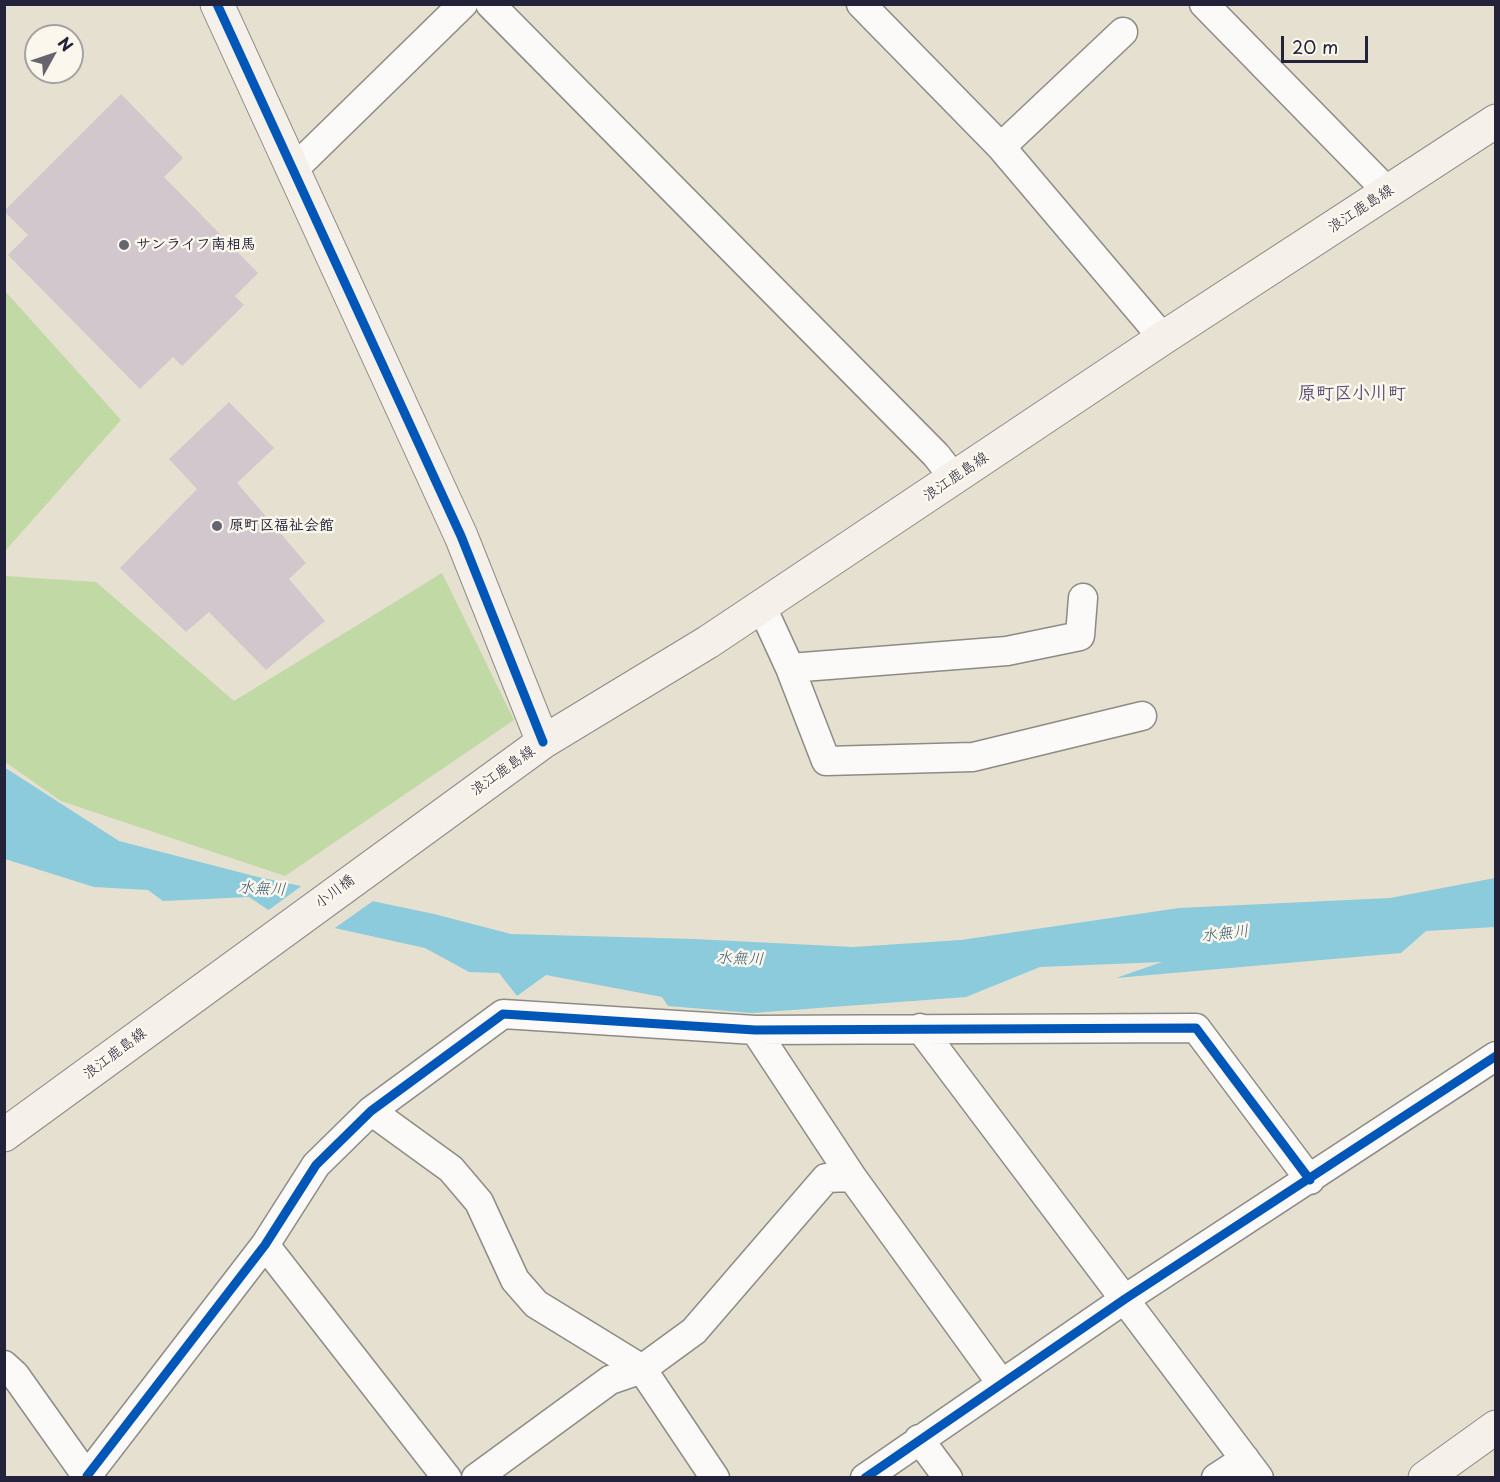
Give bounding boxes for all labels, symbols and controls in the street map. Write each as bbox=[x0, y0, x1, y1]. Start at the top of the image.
north arrow bbox=[24, 24, 84, 84]
scale bar bbox=[1284, 24, 1371, 62]
text: N bbox=[53, 31, 80, 56]
text: 20 m bbox=[1292, 33, 1338, 60]
street label: 浪江鹿島線 bbox=[1325, 181, 1397, 237]
place label: サンライフ南相馬 bbox=[136, 236, 256, 254]
marker: サンライフ南相馬 bbox=[117, 238, 131, 252]
district label: 原町区小川町 bbox=[1298, 383, 1406, 405]
street label: 浪江鹿島線 bbox=[920, 449, 992, 505]
place label: 原町区福祉会館 bbox=[229, 517, 334, 535]
marker: 原町区福祉会館 bbox=[210, 519, 224, 533]
street label: 浪江鹿島線 bbox=[467, 742, 539, 800]
street label: 小川橋 bbox=[312, 871, 358, 913]
water label: 水無川 bbox=[238, 878, 286, 900]
water label: 水無川 bbox=[1200, 922, 1250, 946]
water label: 水無川 bbox=[716, 949, 764, 969]
street label: 浪江鹿島線 bbox=[80, 1024, 150, 1084]

